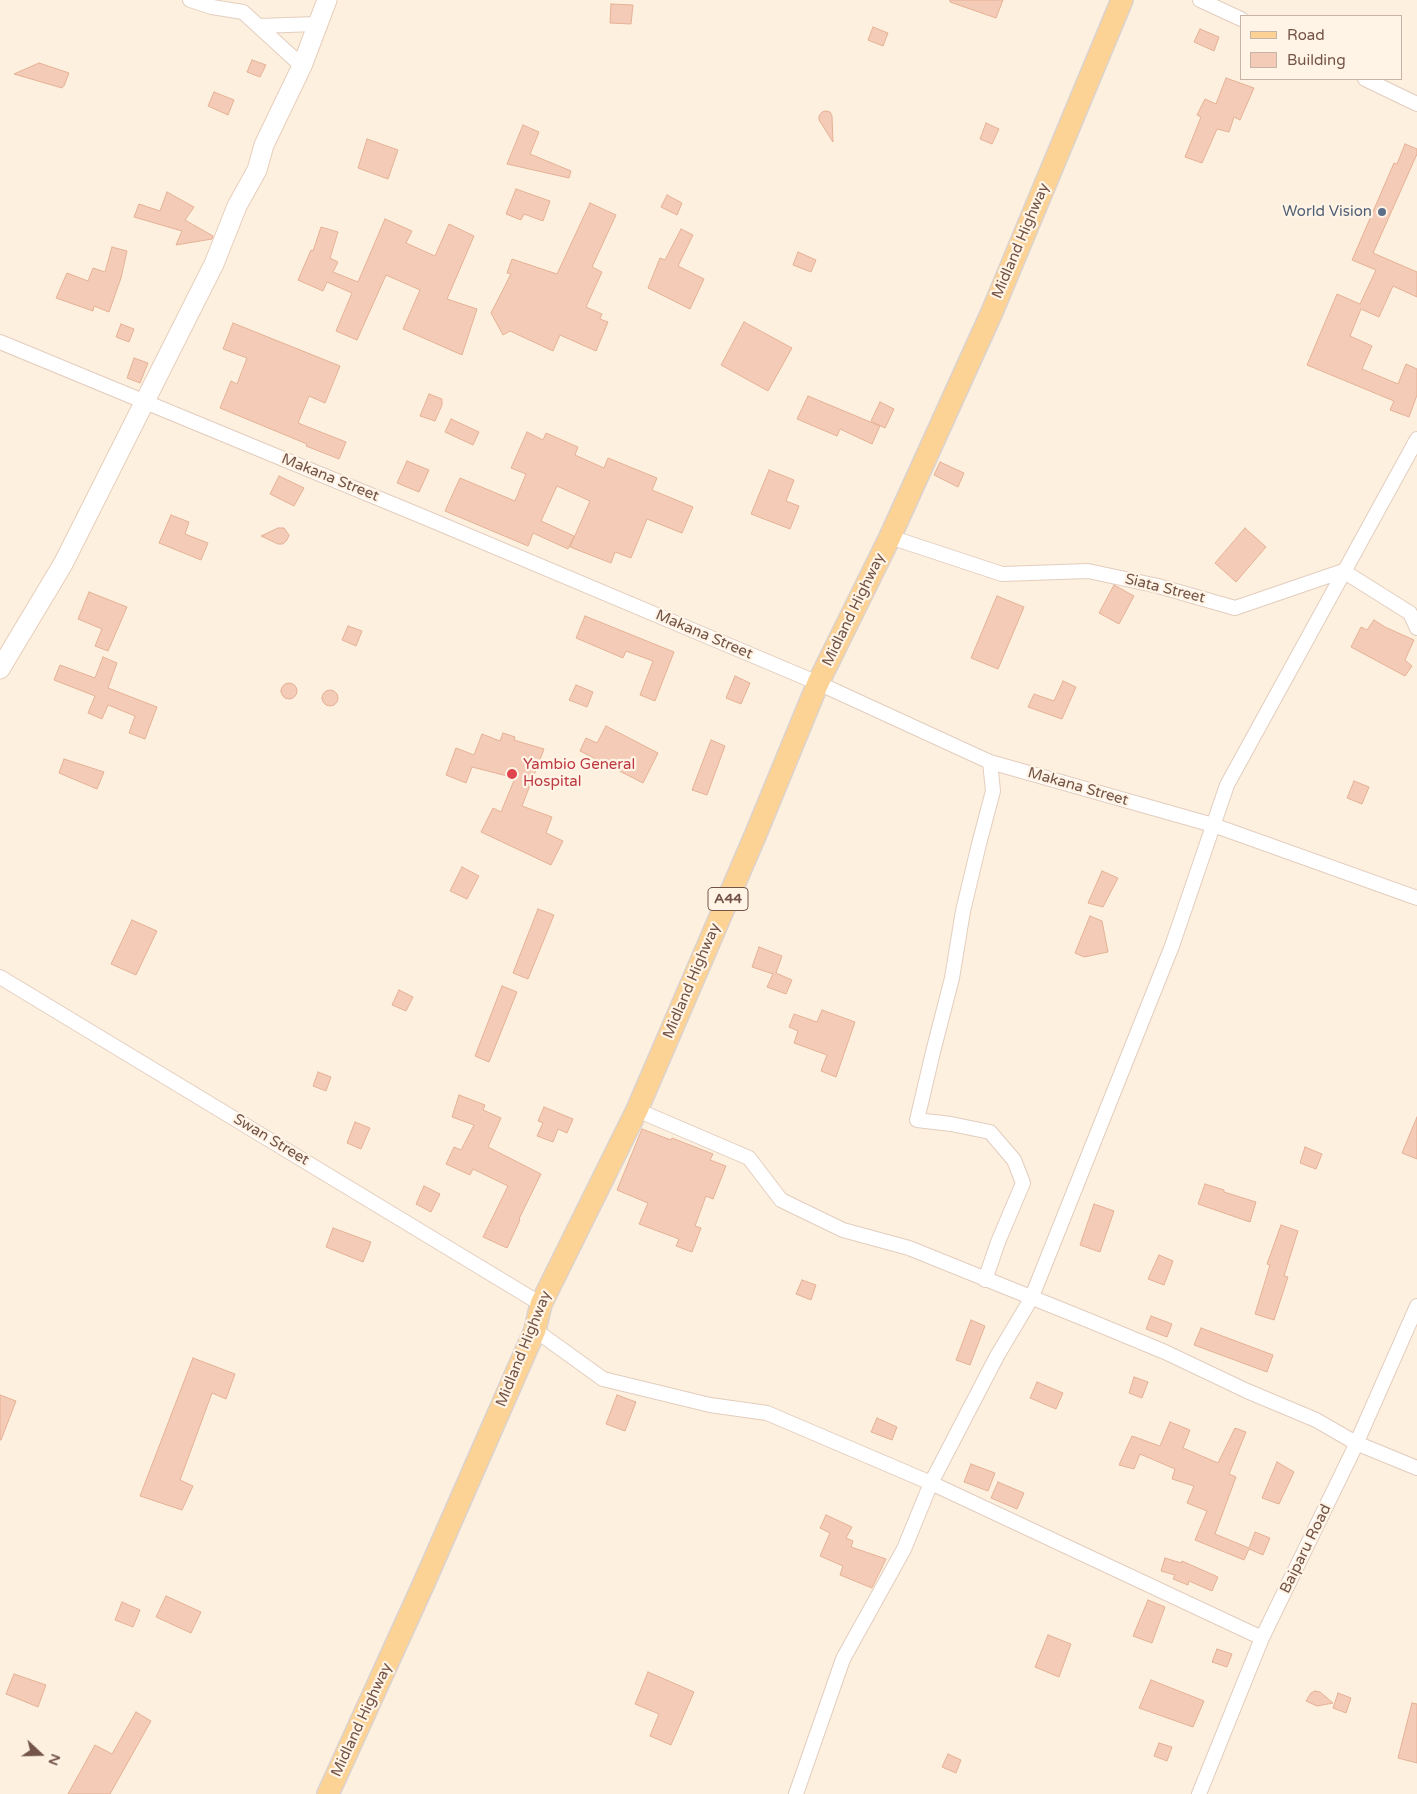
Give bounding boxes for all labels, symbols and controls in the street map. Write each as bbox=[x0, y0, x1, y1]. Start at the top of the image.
legend bbox=[1240, 15, 1402, 80]
text: Road bbox=[1287, 26, 1325, 44]
text: Building bbox=[1287, 51, 1346, 69]
street label: Midland Highway bbox=[989, 181, 1053, 301]
place label: World Vision bbox=[1282, 203, 1372, 221]
marker: World Vision bbox=[1376, 206, 1388, 218]
street label: Makana Street bbox=[279, 450, 381, 506]
street label: Midland Highway bbox=[819, 550, 889, 670]
street label: Siata Street bbox=[1123, 570, 1207, 608]
street label: Makana Street bbox=[653, 606, 755, 664]
place label: Yambio General Hospital bbox=[523, 756, 635, 791]
street label: Makana Street bbox=[1026, 764, 1130, 810]
marker: Yambio General Hospital bbox=[505, 767, 519, 781]
road number: A44 bbox=[708, 888, 748, 911]
street label: Midland Highway bbox=[660, 921, 724, 1041]
street label: Swan Street bbox=[230, 1110, 312, 1170]
street label: Midland Highway bbox=[492, 1288, 556, 1410]
street label: Baiparu Road bbox=[1277, 1501, 1335, 1597]
street label: Midland Highway bbox=[328, 1660, 396, 1780]
north arrow bbox=[15, 1729, 65, 1779]
text: N bbox=[45, 1751, 64, 1768]

